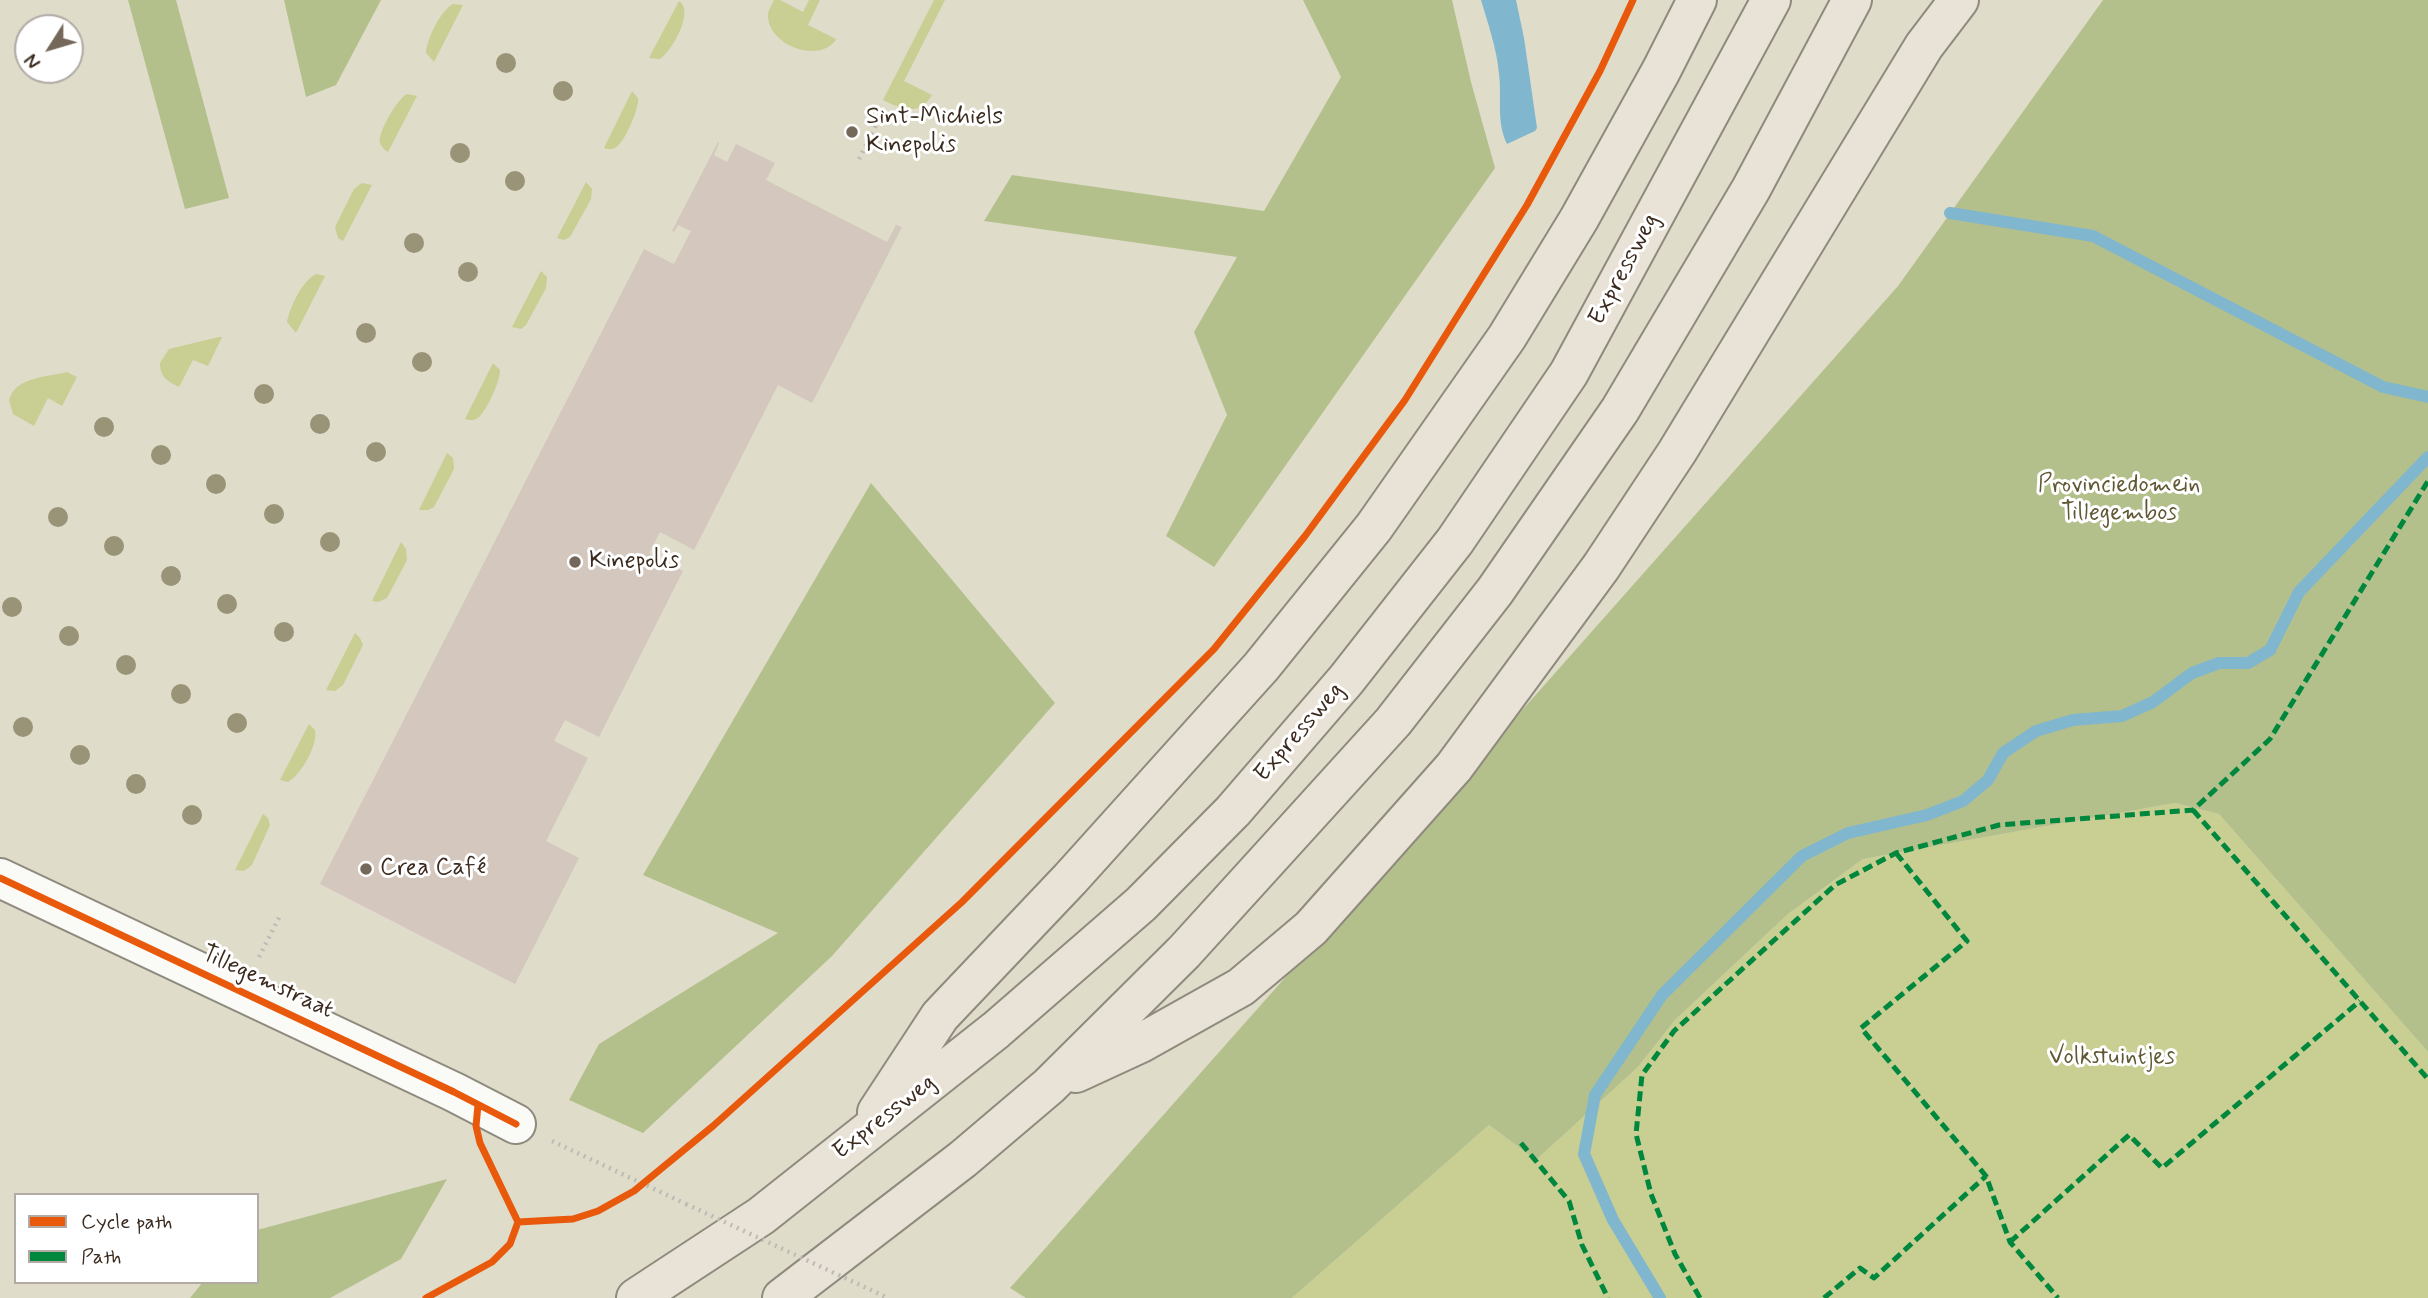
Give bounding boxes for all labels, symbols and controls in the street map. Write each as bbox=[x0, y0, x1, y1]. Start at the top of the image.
north arrow bbox=[14, 14, 84, 84]
text: N bbox=[20, 48, 47, 73]
place label: Sint-Michiels Kinepolis bbox=[866, 104, 1003, 160]
marker: Sint-Michiels Kinepolis bbox=[844, 124, 860, 140]
street label: Expressweg bbox=[1584, 209, 1666, 331]
park label: Provinciedomein Tillegembos bbox=[2038, 472, 2200, 528]
place label: Kinepolis bbox=[589, 548, 679, 576]
marker: Kinepolis bbox=[567, 554, 583, 570]
street label: Expressweg bbox=[1249, 677, 1351, 789]
place label: Crea Café bbox=[380, 855, 486, 883]
marker: Crea Café bbox=[358, 861, 374, 877]
street label: Tillegemstraat bbox=[196, 940, 338, 1026]
park label: Volkstuintjes bbox=[2049, 1044, 2175, 1072]
street label: Expressweg bbox=[828, 1069, 942, 1167]
legend bbox=[14, 1193, 259, 1284]
text: Cycle path bbox=[81, 1208, 172, 1236]
text: Path bbox=[81, 1243, 121, 1271]

